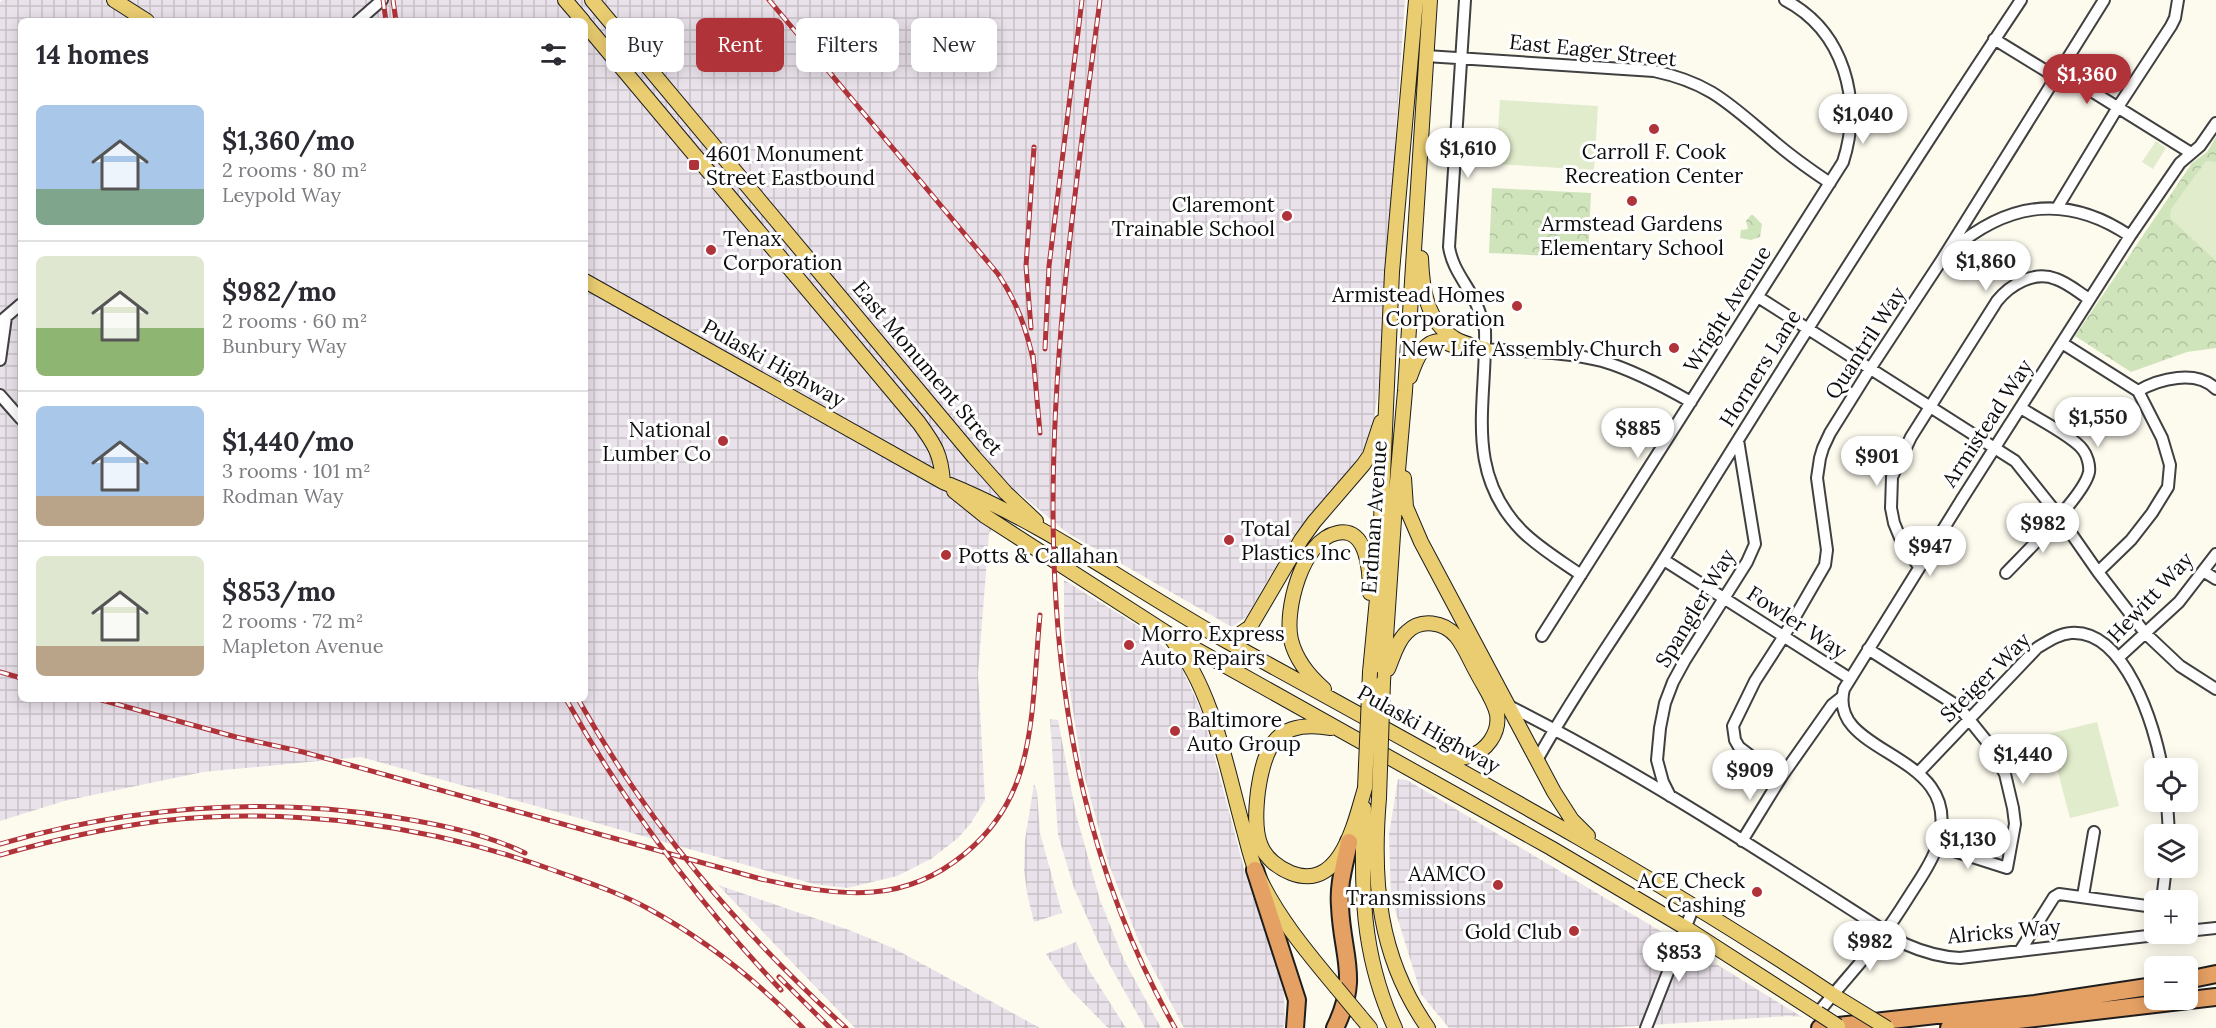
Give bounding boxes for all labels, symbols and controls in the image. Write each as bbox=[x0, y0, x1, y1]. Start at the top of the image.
chip: Buy bbox=[606, 18, 684, 72]
chip: Rent bbox=[696, 18, 784, 72]
chip: Filters bbox=[796, 18, 899, 72]
chip: New bbox=[911, 18, 997, 72]
street label: East Eager Street bbox=[1508, 28, 1679, 72]
text: 14 homes bbox=[36, 38, 149, 71]
icon: filters bbox=[537, 38, 570, 71]
pin: $1,360 bbox=[2038, 54, 2136, 105]
text: $1,360 bbox=[2057, 61, 2117, 86]
pin: $1,040 bbox=[1814, 94, 1912, 145]
text: $1,040 bbox=[1833, 101, 1893, 126]
marker: Carroll F. Cook Recreation Center bbox=[1647, 122, 1661, 136]
text: $1,360/mo bbox=[222, 124, 355, 157]
pin: $1,610 bbox=[1419, 128, 1517, 179]
icon: home bbox=[84, 129, 156, 201]
text: $1,610 bbox=[1439, 135, 1497, 160]
place label: Carroll F. Cook Recreation Center bbox=[1565, 138, 1743, 189]
place label: 4601 Monument Street Eastbound bbox=[706, 140, 875, 191]
text: 2 rooms · 80 m² bbox=[222, 157, 367, 182]
marker: 4601 Monument Street Eastbound bbox=[687, 158, 701, 172]
text: Leypold Way bbox=[222, 182, 341, 207]
place label: Claremont Trainable School bbox=[1112, 191, 1276, 242]
marker: Armstead Gardens Elementary School bbox=[1625, 194, 1639, 208]
marker: Claremont Trainable School bbox=[1280, 209, 1294, 223]
place label: Armstead Gardens Elementary School bbox=[1540, 210, 1724, 261]
place label: Tenax Corporation bbox=[723, 225, 843, 276]
street label: Wright Avenue bbox=[1677, 240, 1777, 378]
pin: $1,860 bbox=[1937, 241, 2035, 292]
marker: Tenax Corporation bbox=[704, 243, 718, 257]
text: $1,860 bbox=[1956, 248, 2016, 273]
text: $982/mo bbox=[222, 275, 336, 308]
street label: East Monument Street bbox=[847, 275, 1010, 462]
icon: home bbox=[84, 280, 156, 352]
place label: Armistead Homes Corporation bbox=[1331, 281, 1505, 332]
street label: Quantril Way bbox=[1819, 282, 1911, 404]
marker: Armistead Homes Corporation bbox=[1510, 299, 1524, 313]
street label: Horners Lane bbox=[1713, 304, 1807, 432]
text: 2 rooms · 60 m² bbox=[222, 308, 367, 333]
street label: Pulaski Highway bbox=[698, 313, 850, 413]
text: Bunbury Way bbox=[222, 333, 347, 358]
place label: New Life Assembly Church bbox=[1401, 335, 1662, 362]
marker: New Life Assembly Church bbox=[1667, 341, 1681, 355]
street label: Armistead Way bbox=[1935, 354, 2038, 493]
pin: $1,550 bbox=[2049, 397, 2147, 448]
text: $1,550 bbox=[2068, 404, 2128, 429]
pin: $885 bbox=[1602, 408, 1674, 459]
text: $885 bbox=[1615, 415, 1661, 440]
place label: National Lumber Co bbox=[602, 416, 711, 467]
text: $1,440/mo bbox=[222, 425, 354, 458]
icon: home bbox=[84, 430, 156, 502]
marker: National Lumber Co bbox=[716, 434, 730, 448]
pin: $901 bbox=[1841, 436, 1913, 487]
street label: Erdman Avenue bbox=[1355, 439, 1393, 595]
text: $901 bbox=[1855, 443, 1899, 468]
text: 3 rooms · 101 m² bbox=[222, 458, 371, 483]
text: Rodman Way bbox=[222, 483, 343, 508]
pin: $982 bbox=[2007, 503, 2079, 554]
text: $982 bbox=[2020, 510, 2066, 535]
place label: Total Plastics Inc bbox=[1241, 515, 1351, 566]
pin: $947 bbox=[1894, 526, 1966, 577]
marker: Total Plastics Inc bbox=[1222, 533, 1236, 547]
text: $947 bbox=[1908, 533, 1952, 558]
place label: Potts & Callahan bbox=[958, 542, 1119, 569]
street label: Spangler Way bbox=[1649, 544, 1741, 672]
street label: Hewitt Way bbox=[2101, 546, 2199, 648]
marker: Potts & Callahan bbox=[939, 548, 953, 562]
text: $853/mo bbox=[222, 575, 336, 608]
icon: home bbox=[84, 580, 156, 652]
street label: Fowler Way bbox=[1742, 580, 1852, 664]
text: 2 rooms · 72 m² bbox=[222, 608, 363, 633]
place label: Morro Express Auto Repairs bbox=[1140, 620, 1285, 671]
street label: Steiger Way bbox=[1934, 626, 2036, 728]
text: Mapleton Avenue bbox=[222, 633, 383, 658]
marker: Morro Express Auto Repairs bbox=[1122, 638, 1136, 652]
street label: Pulaski Highway bbox=[1353, 679, 1505, 779]
place label: Baltimore Auto Group bbox=[1186, 706, 1301, 757]
marker: Baltimore Auto Group bbox=[1168, 724, 1182, 738]
pin: $1,440 bbox=[1974, 734, 2072, 785]
text: $1,440 bbox=[1993, 741, 2053, 766]
pin: $909 bbox=[1714, 750, 1786, 801]
text: $909 bbox=[1726, 757, 1774, 782]
map controls bbox=[2144, 758, 2198, 1010]
button: locate bbox=[2144, 758, 2198, 812]
pin: $1,130 bbox=[1919, 819, 2017, 870]
button: layers bbox=[2144, 824, 2198, 878]
text: $1,130 bbox=[1940, 826, 1996, 851]
place label: AAMCO Transmissions bbox=[1346, 860, 1486, 911]
place label: ACE Check Cashing bbox=[1637, 867, 1746, 918]
marker: AAMCO Transmissions bbox=[1491, 878, 1505, 892]
marker: ACE Check Cashing bbox=[1750, 885, 1764, 899]
button: + bbox=[2144, 890, 2198, 944]
street label: Alricks Way bbox=[1945, 913, 2062, 949]
place label: Gold Club bbox=[1465, 918, 1562, 945]
pin: $982 bbox=[1834, 921, 1906, 972]
marker: Gold Club bbox=[1567, 924, 1581, 938]
text: $982 bbox=[1847, 928, 1893, 953]
pin: $853 bbox=[1643, 932, 1715, 983]
text: $853 bbox=[1656, 939, 1702, 964]
button: − bbox=[2144, 956, 2198, 1010]

